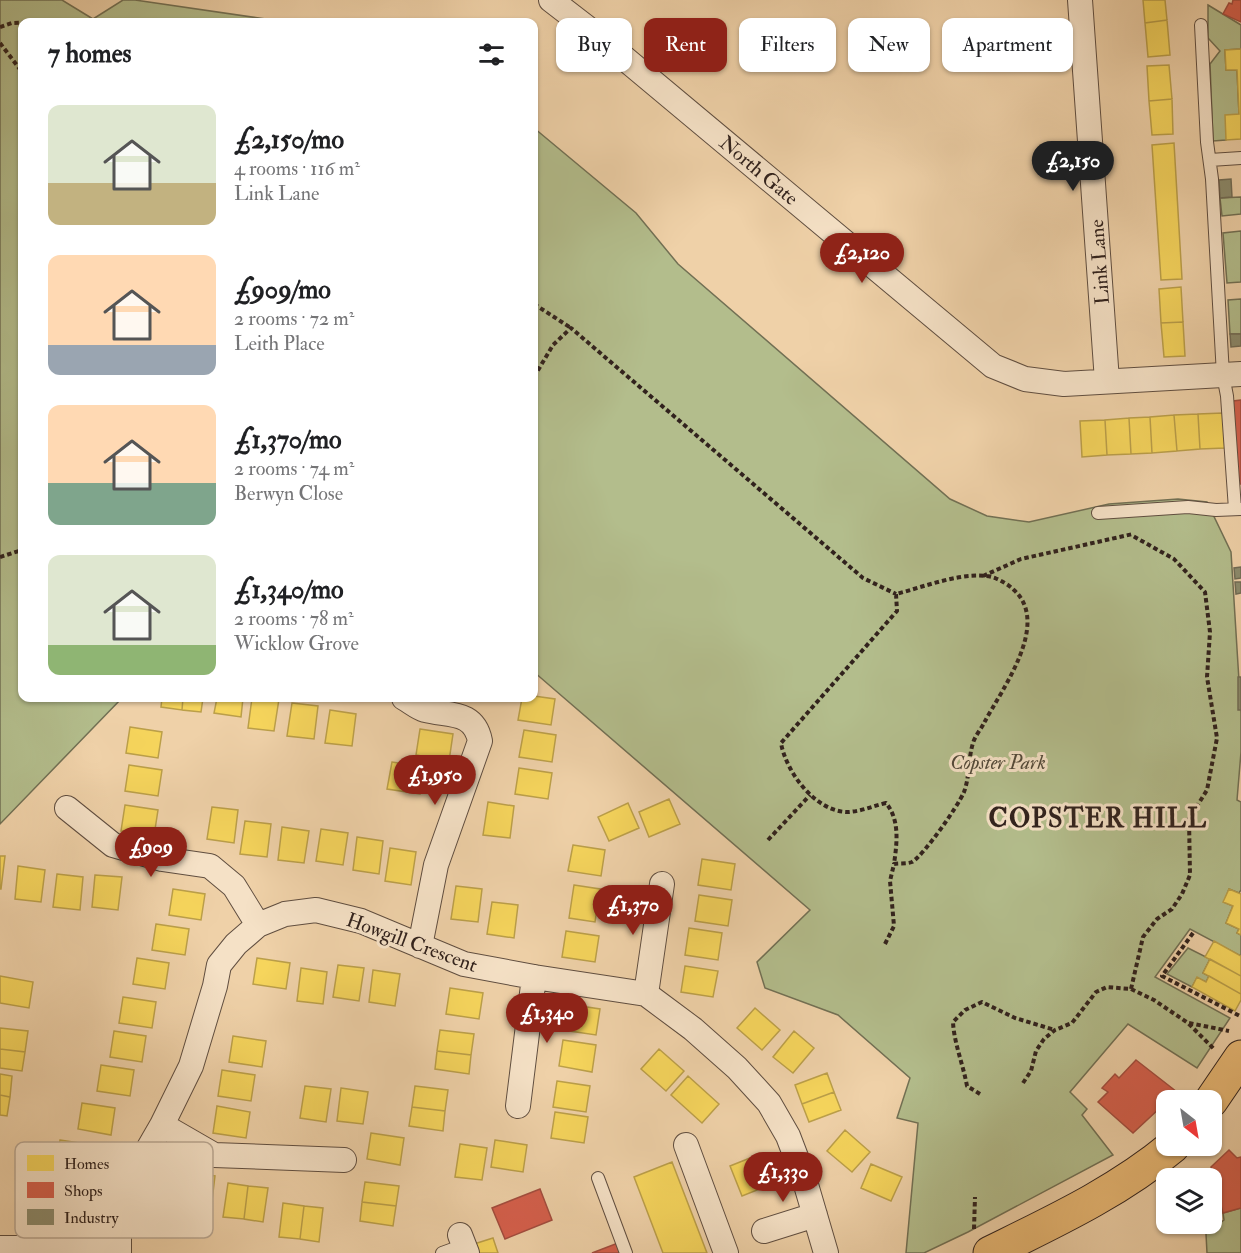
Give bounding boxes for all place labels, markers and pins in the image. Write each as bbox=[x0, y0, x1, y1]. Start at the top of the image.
pin: £2,150 bbox=[1024, 141, 1122, 192]
pin: £2,120 bbox=[813, 233, 911, 284]
pin: £1,950 bbox=[386, 755, 484, 806]
pin: £909 bbox=[115, 827, 187, 878]
pin: £1,370 bbox=[584, 885, 682, 936]
pin: £1,340 bbox=[498, 993, 596, 1044]
pin: £1,330 bbox=[734, 1152, 832, 1203]

